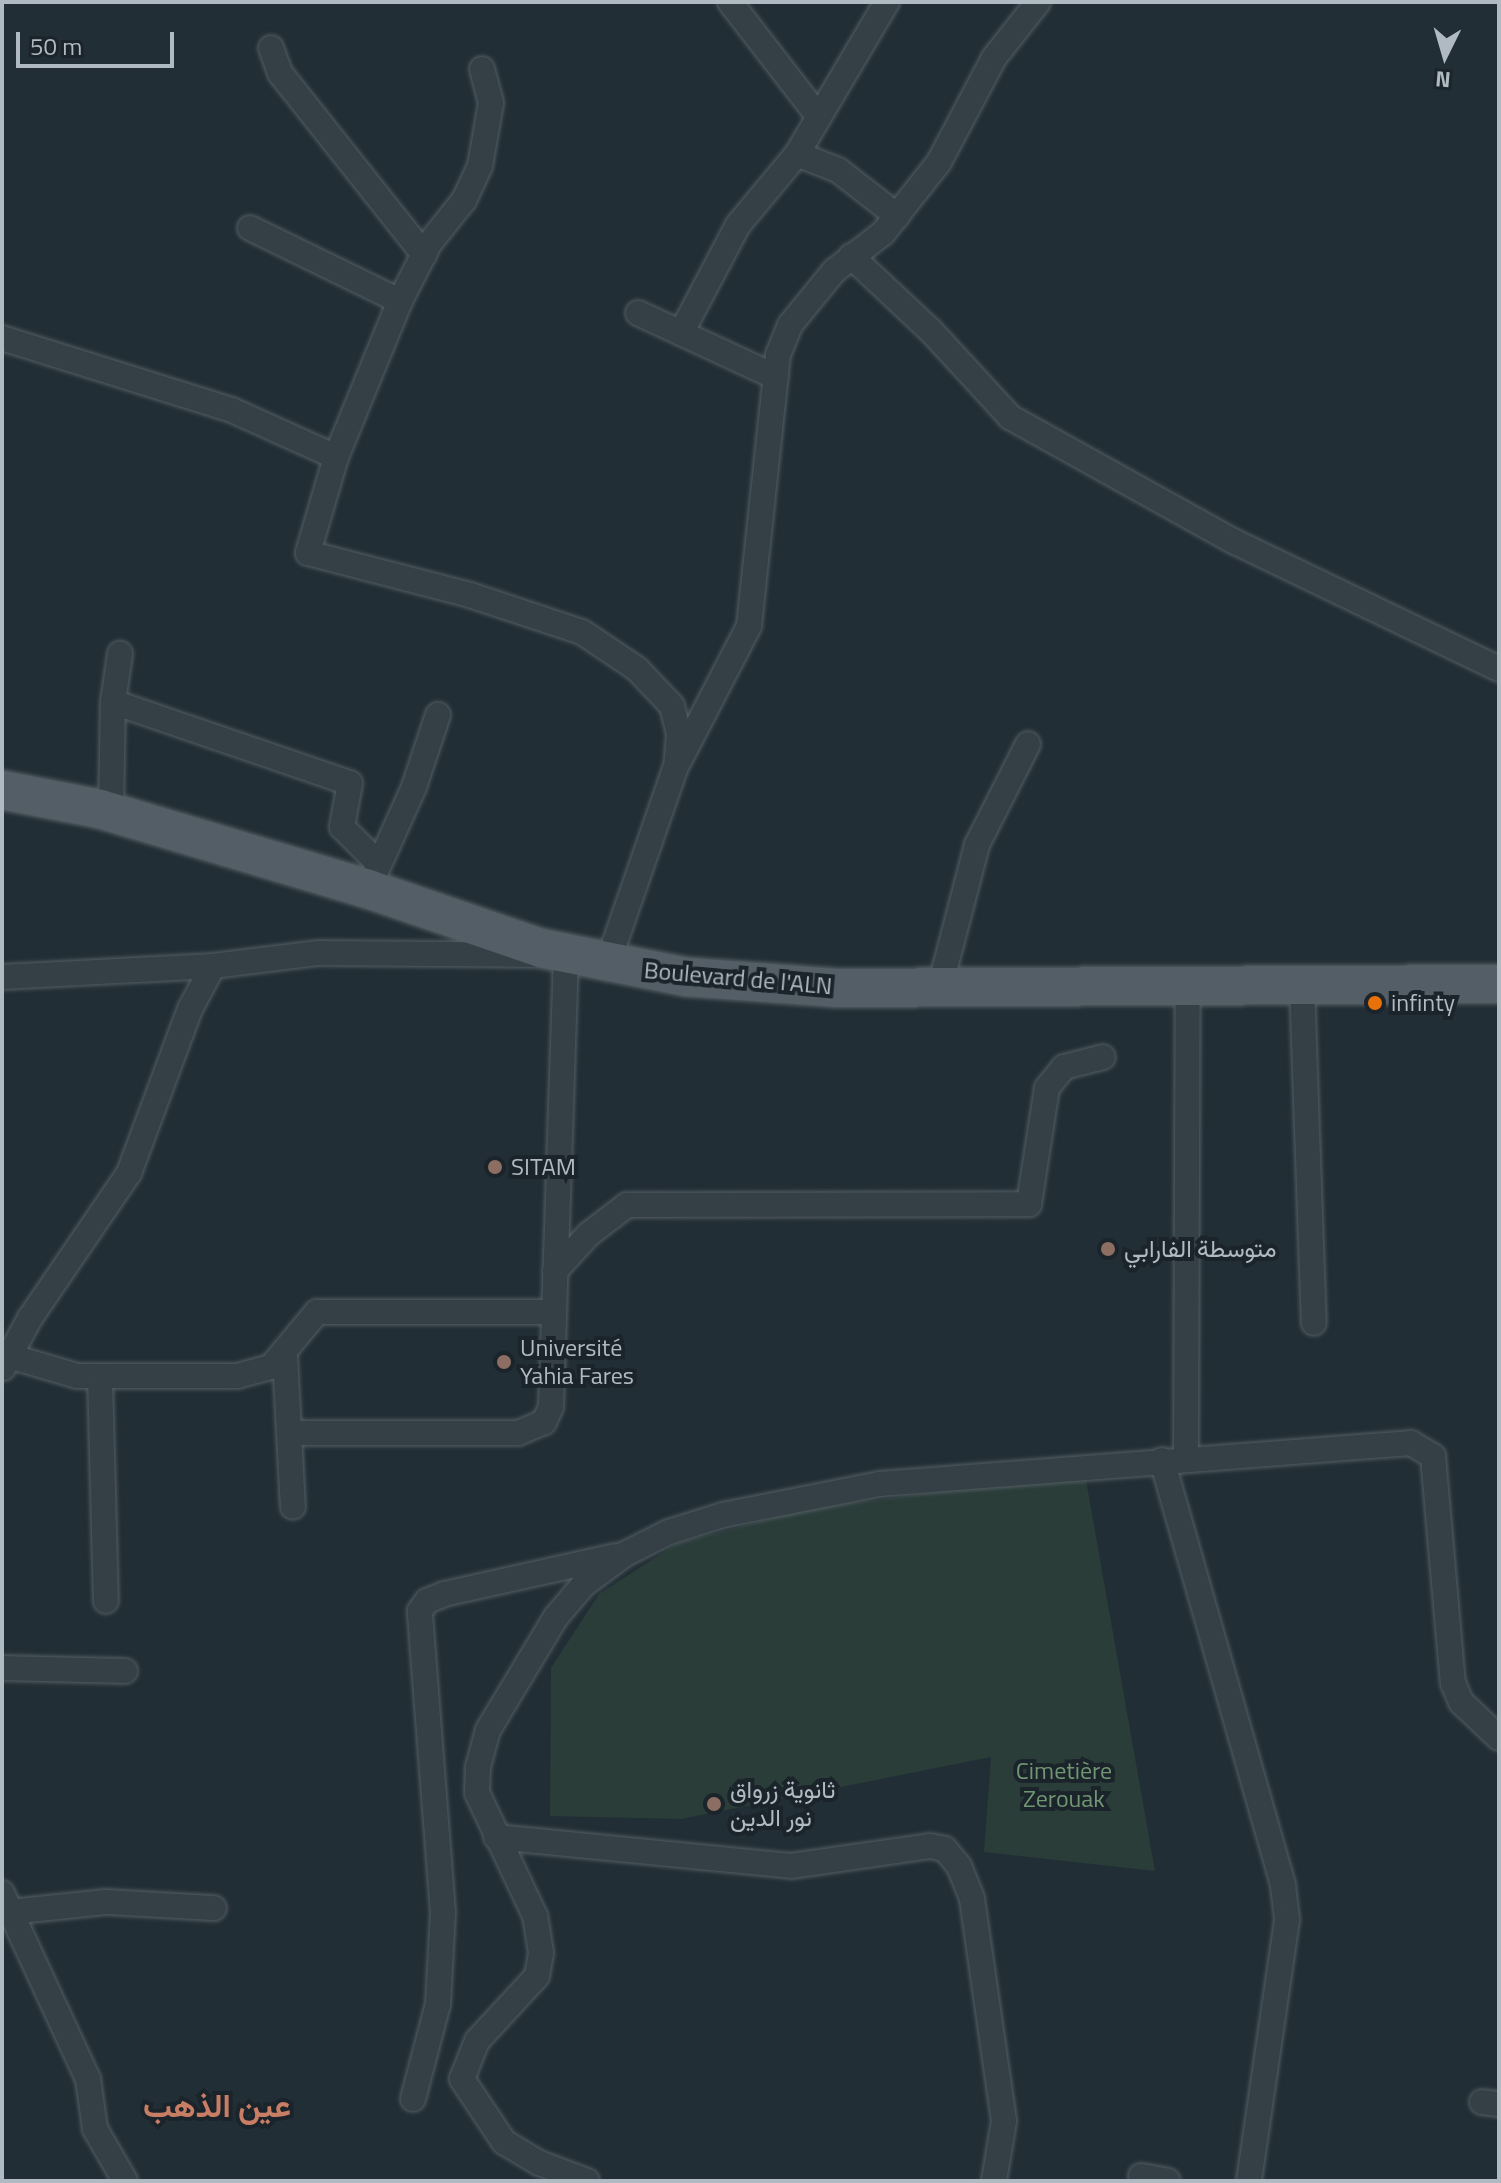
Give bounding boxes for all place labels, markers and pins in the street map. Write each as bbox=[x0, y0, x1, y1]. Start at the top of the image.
place label: infinty bbox=[1391, 989, 1455, 1017]
marker: infinty bbox=[1366, 994, 1384, 1012]
place label: SITAM bbox=[511, 1153, 576, 1181]
marker: SITAM bbox=[486, 1158, 504, 1176]
place label: متوسطة الفارابي bbox=[1124, 1235, 1277, 1263]
marker: متوسطة الفارابي bbox=[1099, 1240, 1117, 1258]
place label: Université Yahia Fares bbox=[520, 1334, 634, 1390]
marker: Université Yahia Fares bbox=[495, 1353, 513, 1371]
place label: ثانوية زرواق نور الدين bbox=[730, 1776, 836, 1832]
marker: ثانوية زرواق نور الدين bbox=[705, 1795, 723, 1813]

